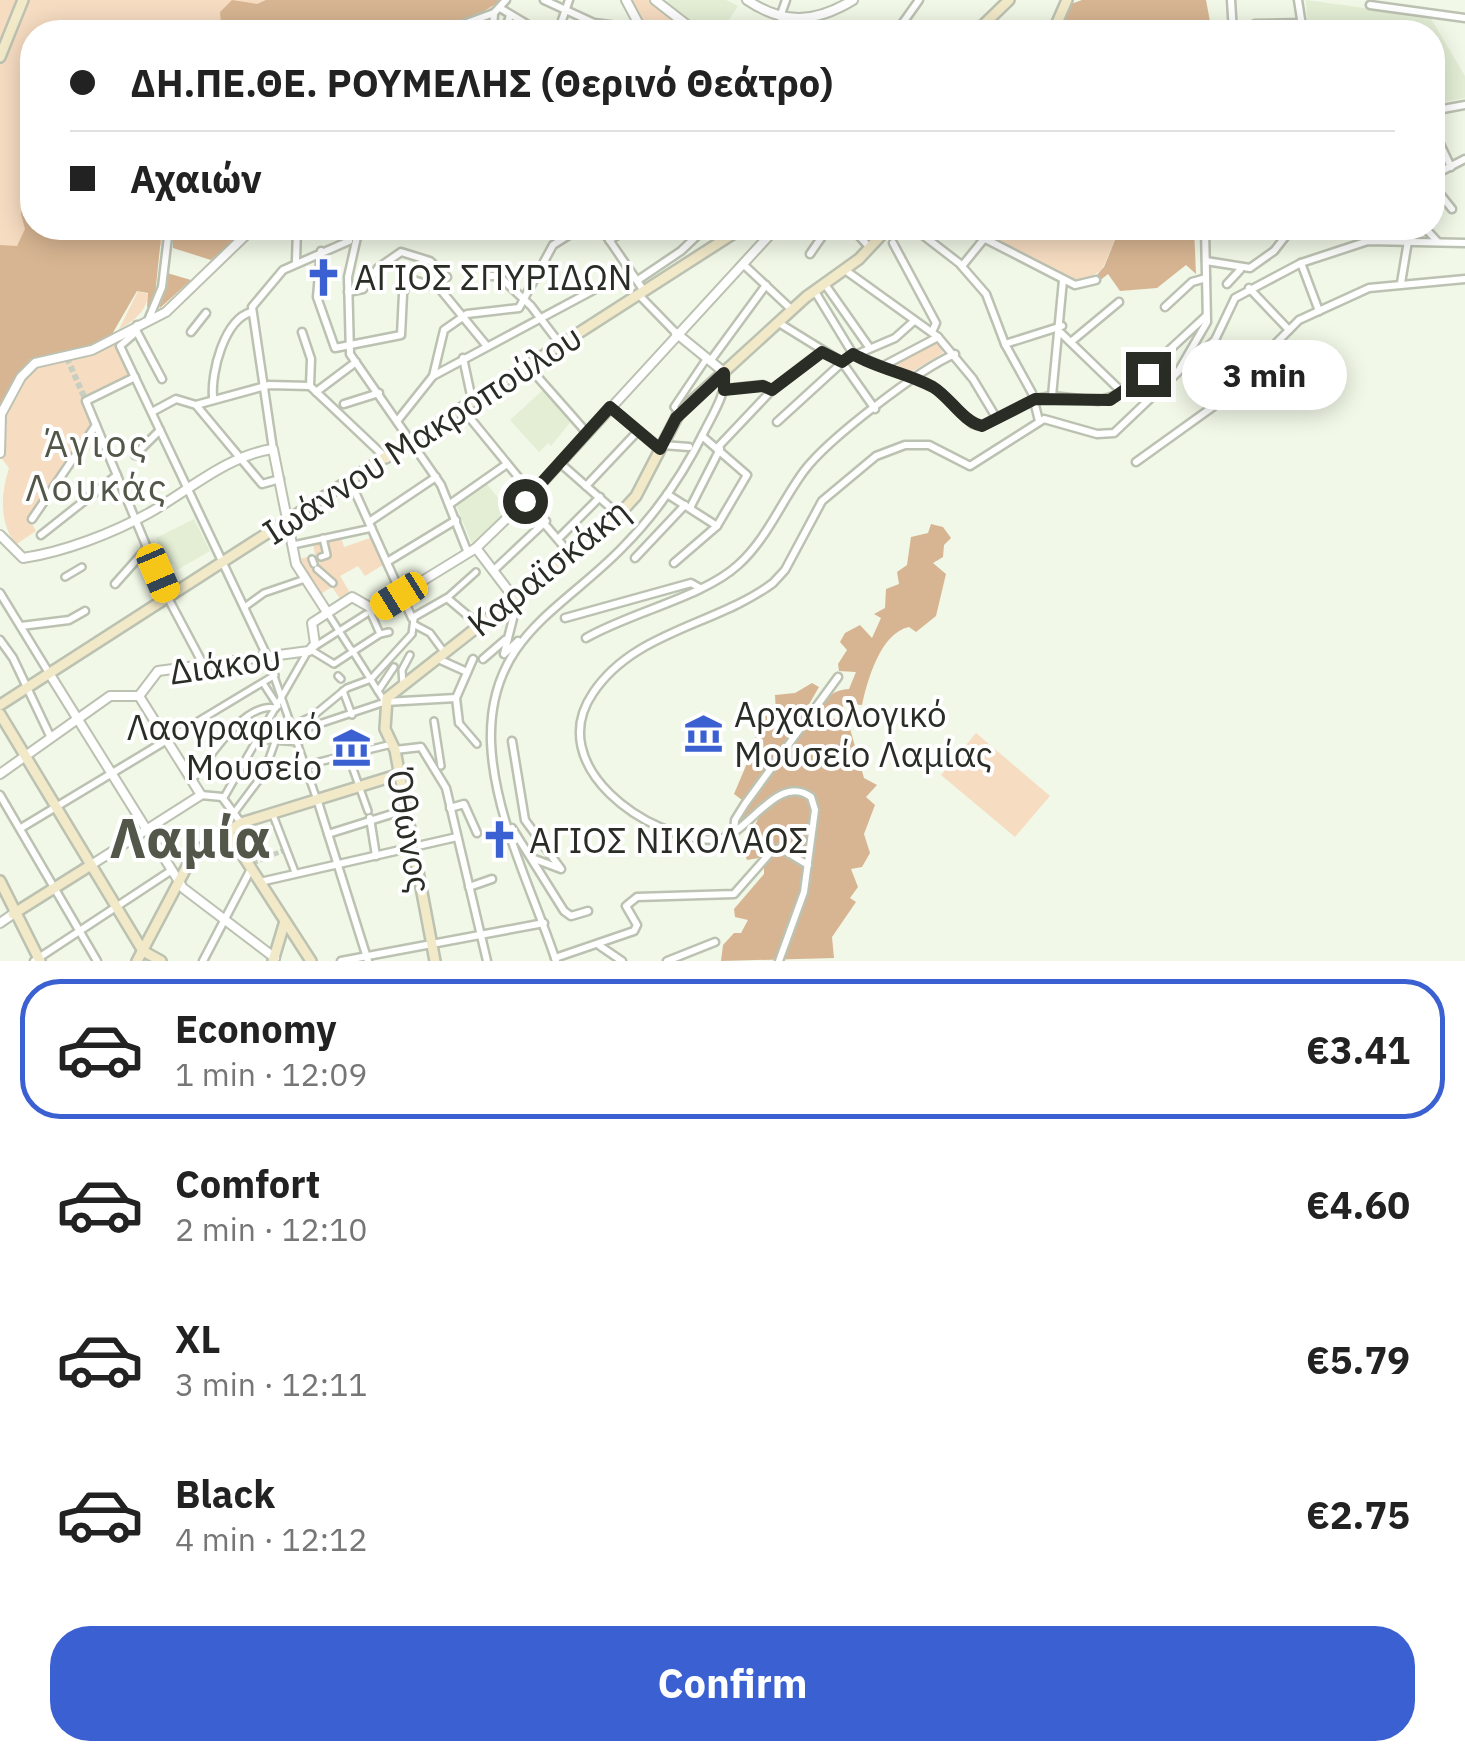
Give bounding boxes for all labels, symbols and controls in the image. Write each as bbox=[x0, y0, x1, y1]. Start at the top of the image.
text: ΔΗ.ΠΕ.ΘΕ. ΡΟΥΜΕΛΗΣ (Θερινό Θεάτρο) bbox=[130, 58, 833, 107]
text: Αχαιών bbox=[130, 154, 262, 203]
place label: ΑΓΙΟΣ ΣΠΥΡΙΔΩΝ bbox=[354, 254, 633, 300]
church icon: ΑΓΙΟΣ ΣΠΥΡΙΔΩΝ bbox=[303, 256, 345, 298]
street label: Ιωάννου Μακροπούλου bbox=[254, 313, 590, 555]
callout: 3 min bbox=[1183, 339, 1348, 409]
route end bbox=[1126, 352, 1171, 397]
text: 3 min bbox=[1223, 354, 1306, 396]
district label: Άγιος Λουκάς bbox=[25, 418, 169, 511]
route start bbox=[503, 479, 548, 524]
street label: Καραϊσκάκη bbox=[458, 488, 638, 646]
car bbox=[132, 540, 184, 606]
car bbox=[366, 567, 432, 625]
street label: Διάκου bbox=[166, 633, 284, 695]
place label: Αρχαιολογικό Μουσείο Λαμίας bbox=[734, 691, 993, 777]
place label: Λαογραφικό Μουσείο bbox=[127, 704, 322, 790]
museum icon: Αρχαιολογικό Μουσείο Λαμίας bbox=[683, 713, 725, 755]
museum icon: Λαογραφικό Μουσείο bbox=[331, 726, 373, 768]
street label: Όθωνος bbox=[376, 765, 443, 896]
district label: Λαμία bbox=[109, 802, 271, 873]
place label: ΑΓΙΟΣ ΝΙΚΟΛΑΟΣ bbox=[529, 817, 808, 863]
church icon: ΑΓΙΟΣ ΝΙΚΟΛΑΟΣ bbox=[478, 819, 520, 861]
icon: car bbox=[55, 1004, 145, 1094]
text: Economy bbox=[175, 1004, 337, 1053]
text: €3.41 bbox=[1306, 1025, 1410, 1074]
text: 1 min · 12:09 bbox=[175, 1053, 368, 1095]
icon: car bbox=[55, 1159, 145, 1249]
text: Comfort bbox=[175, 1159, 320, 1208]
text: €4.60 bbox=[1306, 1180, 1410, 1229]
text: 2 min · 12:10 bbox=[175, 1208, 368, 1250]
icon: car bbox=[55, 1314, 145, 1404]
text: XL bbox=[175, 1314, 221, 1363]
text: €5.79 bbox=[1306, 1335, 1410, 1384]
text: 3 min · 12:11 bbox=[175, 1363, 368, 1405]
icon: car bbox=[55, 1469, 145, 1559]
text: Black bbox=[175, 1469, 275, 1518]
text: €2.75 bbox=[1306, 1490, 1410, 1539]
text: 4 min · 12:12 bbox=[175, 1518, 368, 1560]
button: Confirm bbox=[50, 1626, 1415, 1741]

